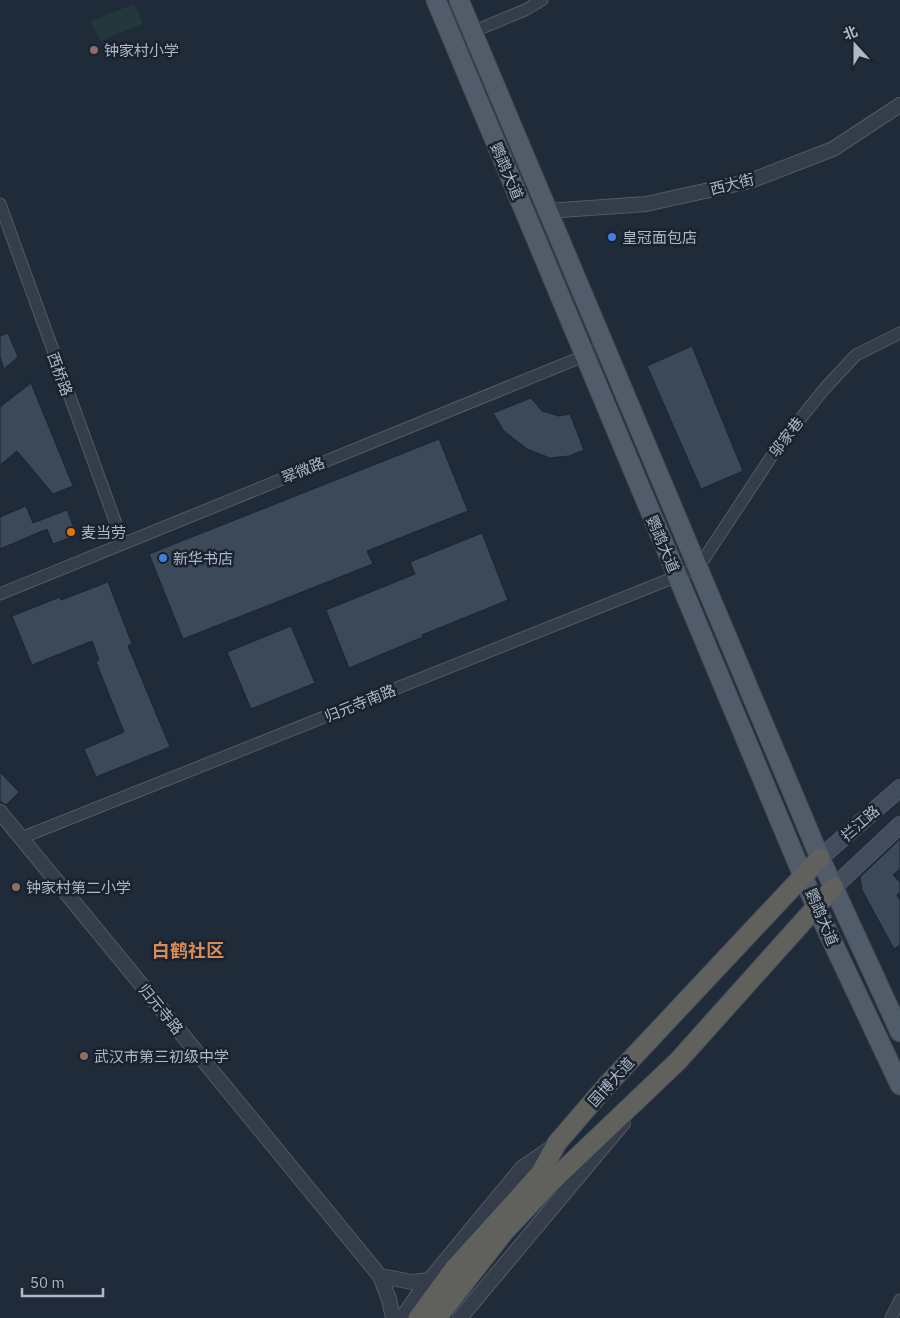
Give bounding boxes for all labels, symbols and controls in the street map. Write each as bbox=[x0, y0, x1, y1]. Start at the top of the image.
north arrow bbox=[830, 20, 880, 70]
text: 北 bbox=[841, 22, 860, 44]
place label: 钟家村小学 bbox=[104, 41, 179, 60]
marker: 钟家村小学 bbox=[88, 44, 100, 56]
street label: 鹦鹉大道 bbox=[487, 140, 527, 202]
street label: 西大街 bbox=[708, 169, 756, 199]
place label: 皇冠面包店 bbox=[622, 228, 697, 247]
marker: 皇冠面包店 bbox=[606, 231, 618, 243]
street label: 西桥路 bbox=[43, 350, 77, 398]
street label: 邬家巷 bbox=[765, 413, 807, 461]
street label: 翠微路 bbox=[279, 453, 327, 487]
street label: 鹦鹉大道 bbox=[643, 513, 683, 575]
place label: 麦当劳 bbox=[81, 523, 126, 542]
marker: 麦当劳 bbox=[65, 526, 77, 538]
place label: 新华书店 bbox=[173, 549, 233, 568]
marker: 新华书店 bbox=[157, 552, 169, 564]
street label: 归元寺南路 bbox=[322, 680, 398, 726]
street label: 拦江路 bbox=[837, 801, 883, 845]
place label: 钟家村第二小学 bbox=[26, 878, 131, 897]
marker: 钟家村第二小学 bbox=[10, 881, 22, 893]
street label: 鹦鹉大道 bbox=[802, 886, 842, 948]
district label: 白鹤社区 bbox=[152, 939, 224, 962]
street label: 归元寺路 bbox=[135, 980, 187, 1038]
place label: 武汉市第三初级中学 bbox=[94, 1047, 229, 1066]
marker: 武汉市第三初级中学 bbox=[78, 1050, 90, 1062]
street label: 国博大道 bbox=[584, 1053, 638, 1111]
scale bar bbox=[22, 1266, 104, 1298]
text: 50 m bbox=[30, 1273, 65, 1292]

